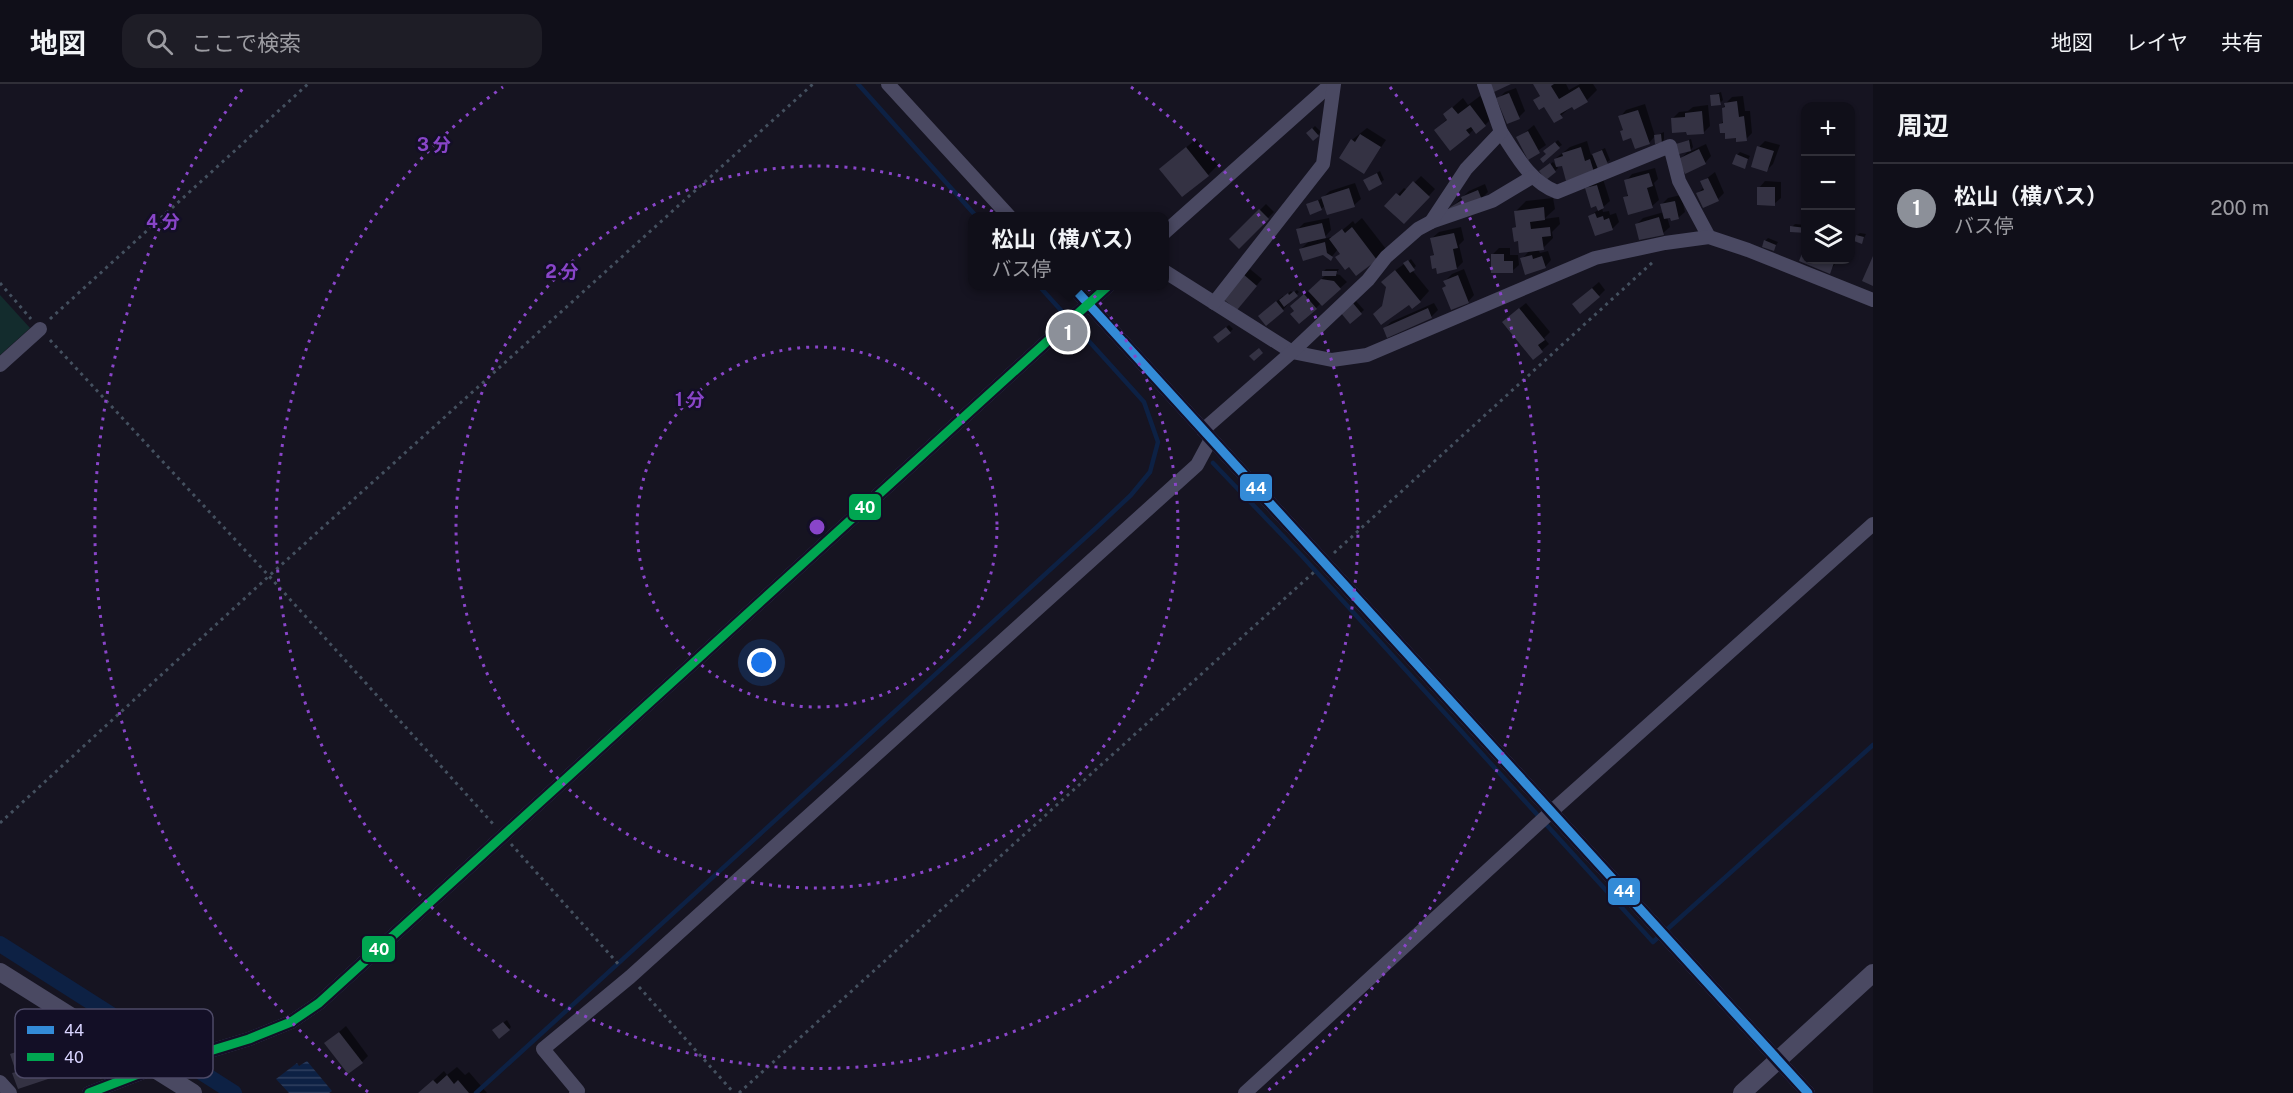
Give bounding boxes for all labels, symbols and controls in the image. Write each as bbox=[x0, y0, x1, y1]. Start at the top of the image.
search box bbox=[122, 14, 542, 68]
icon: search bbox=[143, 25, 176, 58]
text: 地図 bbox=[30, 26, 86, 59]
text: ここで検索 bbox=[191, 30, 301, 56]
text: 地図 bbox=[2051, 30, 2093, 55]
text: レイヤ bbox=[2126, 30, 2188, 55]
text: 共有 bbox=[2221, 30, 2263, 55]
map controls bbox=[1801, 102, 1855, 264]
button: + bbox=[1801, 102, 1855, 156]
text: 周辺 bbox=[1897, 110, 1949, 141]
text: 3 分 bbox=[417, 134, 451, 155]
button: − bbox=[1801, 156, 1855, 210]
text: 松山（横バス） bbox=[1954, 183, 2108, 209]
text: 1 bbox=[1912, 196, 1921, 220]
text: 200 m bbox=[2211, 196, 2269, 220]
button: layers bbox=[1801, 210, 1855, 264]
text: 4 分 bbox=[146, 211, 180, 232]
popup bbox=[968, 212, 1169, 290]
text: バス停 bbox=[1954, 214, 2014, 238]
text: 松山（横バス） bbox=[991, 226, 1146, 252]
text: バス停 bbox=[991, 257, 1051, 281]
text: 2 分 bbox=[545, 261, 579, 282]
pin: 1 bbox=[1048, 310, 1088, 354]
text: 1 分 bbox=[675, 389, 705, 410]
line badge: 44 bbox=[1239, 473, 1273, 502]
text: 44 bbox=[1246, 479, 1267, 498]
line badge: 40 bbox=[848, 493, 882, 521]
text: 40 bbox=[855, 498, 875, 517]
centre of rings bbox=[807, 517, 827, 537]
your location bbox=[747, 648, 776, 677]
line badge: 44 bbox=[1607, 877, 1641, 906]
text: 44 bbox=[1614, 882, 1635, 901]
line badge: 40 bbox=[361, 935, 396, 963]
text: 40 bbox=[369, 940, 389, 959]
legend bbox=[15, 1009, 213, 1078]
text: 44 bbox=[64, 1021, 84, 1040]
text: 40 bbox=[64, 1048, 84, 1067]

